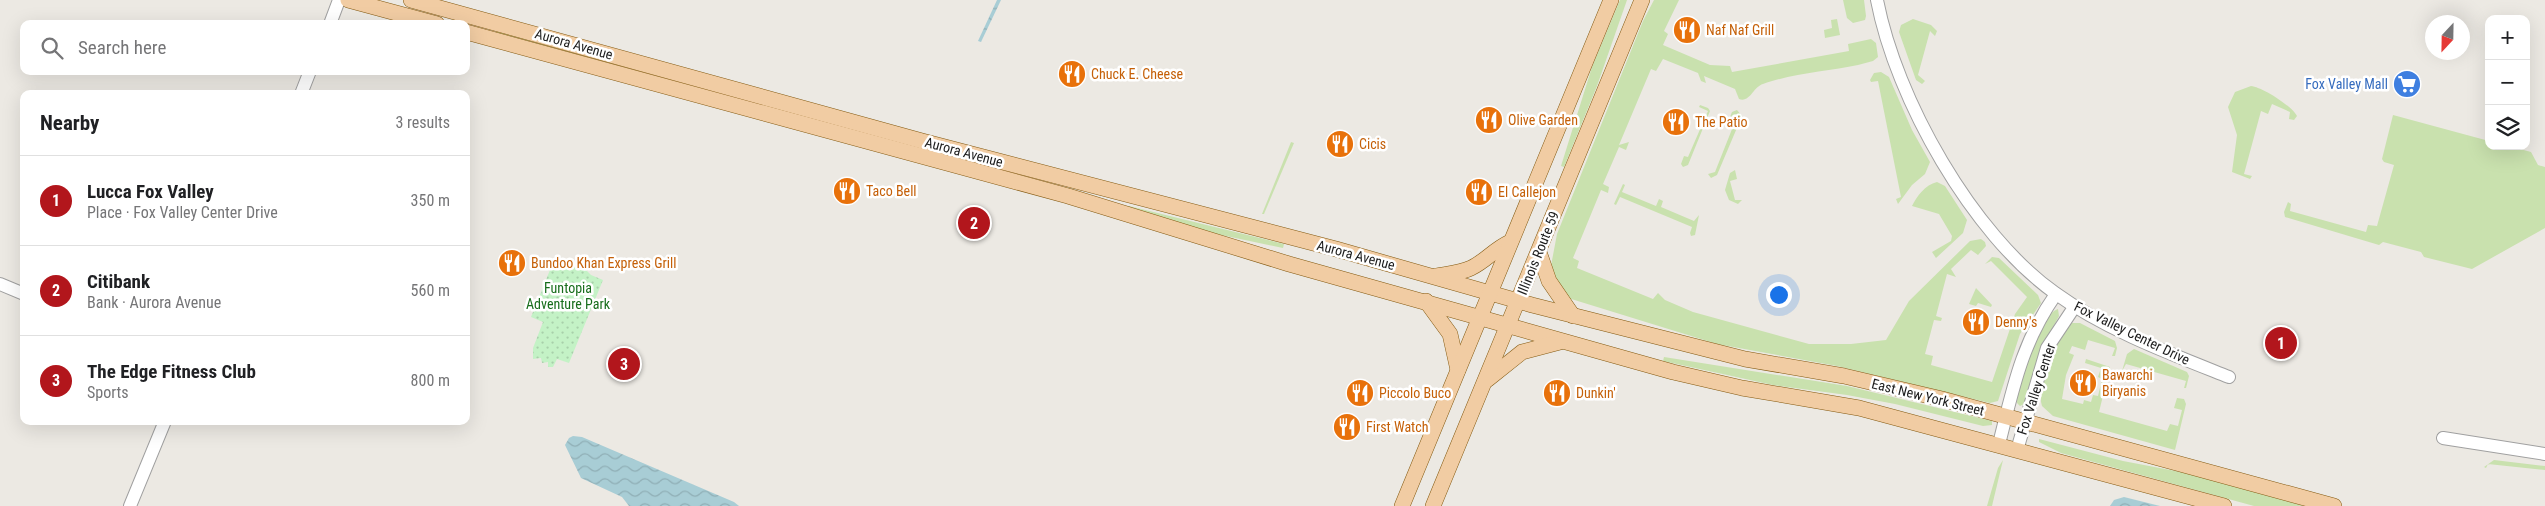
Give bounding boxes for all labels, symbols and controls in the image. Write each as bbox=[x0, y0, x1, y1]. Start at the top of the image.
restaurant icon: Naf Naf Grill bbox=[1672, 15, 1702, 45]
north arrow bbox=[2425, 15, 2470, 60]
map controls bbox=[2485, 15, 2530, 150]
button: + bbox=[2485, 15, 2530, 60]
search box bbox=[20, 20, 470, 75]
place label: Naf Naf Grill bbox=[1706, 22, 1774, 38]
street label: Aurora Avenue bbox=[533, 25, 615, 63]
icon: search bbox=[38, 34, 66, 62]
text: Search here bbox=[78, 36, 166, 59]
restaurant icon: Chuck E. Cheese bbox=[1057, 59, 1087, 89]
button: − bbox=[2485, 60, 2530, 105]
place label: Chuck E. Cheese bbox=[1091, 66, 1184, 82]
supermarket icon: Fox Valley Mall bbox=[2392, 69, 2422, 99]
place label: Fox Valley Mall bbox=[2305, 76, 2388, 92]
restaurant icon: Olive Garden bbox=[1474, 105, 1504, 135]
button: layers bbox=[2485, 105, 2530, 150]
restaurant icon: The Patio bbox=[1661, 107, 1691, 137]
text: Nearby bbox=[40, 111, 99, 135]
place label: Olive Garden bbox=[1508, 112, 1578, 128]
text: 3 results bbox=[395, 113, 450, 132]
place label: The Patio bbox=[1695, 114, 1748, 130]
restaurant icon: Cicis bbox=[1325, 129, 1355, 159]
street label: Aurora Avenue bbox=[923, 134, 1005, 170]
place label: Cicis bbox=[1359, 136, 1386, 152]
restaurant icon: Taco Bell bbox=[832, 176, 862, 206]
restaurant icon: El Callejon bbox=[1464, 177, 1494, 207]
text: Lucca Fox Valley bbox=[87, 180, 214, 203]
place label: Taco Bell bbox=[866, 183, 917, 199]
place label: El Callejon bbox=[1498, 184, 1556, 200]
text: 1 bbox=[52, 191, 60, 210]
text: 350 m bbox=[411, 191, 450, 210]
text: Place · Fox Valley Center Drive bbox=[87, 203, 278, 222]
pin: 2 bbox=[958, 204, 990, 242]
street label: Illinois Route 59 bbox=[1514, 209, 1562, 297]
street label: Aurora Avenue bbox=[1315, 237, 1397, 273]
restaurant icon: Bundoo Khan Express Grill bbox=[497, 248, 527, 278]
place label: Bundoo Khan Express Grill bbox=[531, 255, 676, 271]
text: Citibank bbox=[87, 270, 150, 293]
park label: Funtopia Adventure Park bbox=[526, 280, 611, 312]
text: 2 bbox=[52, 281, 60, 300]
text: 560 m bbox=[411, 281, 450, 300]
your location bbox=[1766, 282, 1792, 308]
text: Bank · Aurora Avenue bbox=[87, 293, 221, 312]
street label: Fox Valley Center Drive bbox=[2072, 298, 2193, 368]
restaurant icon: Denny's bbox=[1961, 307, 1991, 337]
place label: Denny's bbox=[1995, 314, 2037, 330]
pin: 1 bbox=[2265, 324, 2297, 362]
street label: Fox Valley Center bbox=[2014, 341, 2058, 437]
pin: 3 bbox=[608, 345, 640, 383]
text: The Edge Fitness Club bbox=[87, 360, 256, 383]
place label: Bawarchi Biryanis bbox=[2102, 367, 2153, 399]
restaurant icon: Bawarchi Biryanis bbox=[2068, 368, 2098, 398]
text: 3 bbox=[52, 371, 60, 390]
text: 800 m bbox=[411, 371, 450, 390]
street label: East New York Street bbox=[1870, 375, 1986, 419]
restaurant icon: Piccolo Buco bbox=[1345, 378, 1375, 408]
restaurant icon: Dunkin' bbox=[1542, 378, 1572, 408]
text: Sports bbox=[87, 383, 129, 402]
place label: Piccolo Buco bbox=[1379, 385, 1451, 401]
place label: Dunkin' bbox=[1576, 385, 1616, 401]
restaurant icon: First Watch bbox=[1332, 412, 1362, 442]
place label: First Watch bbox=[1366, 419, 1428, 435]

